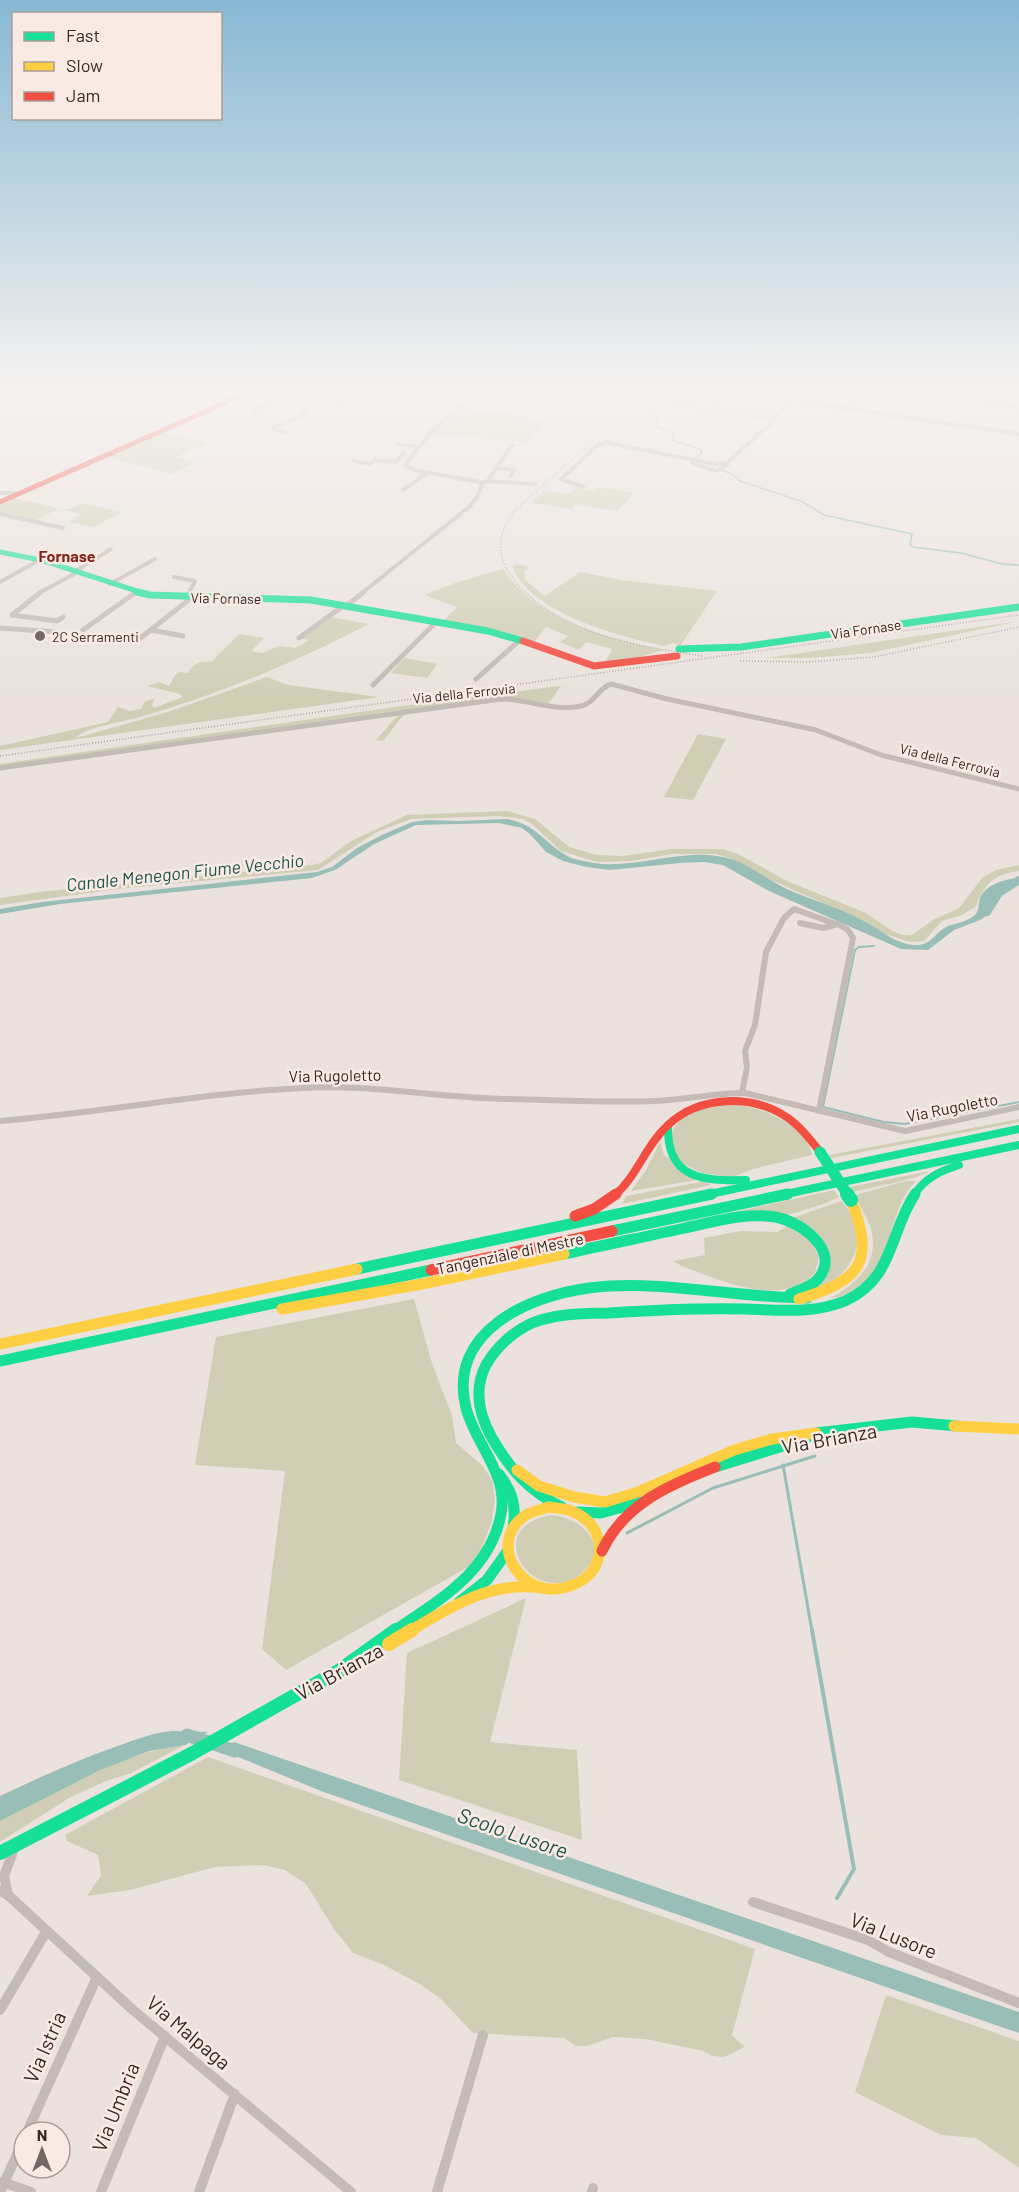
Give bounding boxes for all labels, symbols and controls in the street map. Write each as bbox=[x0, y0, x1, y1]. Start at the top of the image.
legend bbox=[12, 12, 222, 120]
text: Fast bbox=[66, 24, 100, 46]
text: Slow bbox=[66, 54, 103, 76]
text: Jam bbox=[66, 84, 100, 106]
district label: Fornase bbox=[38, 546, 96, 565]
street label: Via Fornase bbox=[190, 589, 262, 607]
street label: Via Fornase bbox=[830, 616, 902, 642]
place label: 2C Serramenti bbox=[52, 628, 139, 645]
marker: 2C Serramenti bbox=[33, 629, 47, 643]
street label: Via della Ferrovia bbox=[412, 679, 516, 707]
street label: Via della Ferrovia bbox=[898, 739, 1002, 781]
water label: Canale Menegon Fiume Vecchio bbox=[65, 849, 305, 895]
street label: Via Rugoletto bbox=[288, 1065, 382, 1085]
street label: Via Rugoletto bbox=[905, 1089, 999, 1125]
street label: Tangenziale di Mestre bbox=[435, 1228, 585, 1278]
street label: Via Brianza bbox=[780, 1418, 878, 1458]
street label: Via Brianza bbox=[291, 1637, 387, 1705]
water label: Scolo Lusore bbox=[455, 1801, 571, 1863]
street label: Via Lusore bbox=[847, 1907, 941, 1963]
street label: Via Malpaga bbox=[142, 1990, 236, 2074]
street label: Via Istria bbox=[18, 2008, 70, 2086]
street label: Via Umbria bbox=[86, 2059, 144, 2155]
north arrow bbox=[12, 2120, 72, 2180]
text: N bbox=[37, 2125, 47, 2144]

